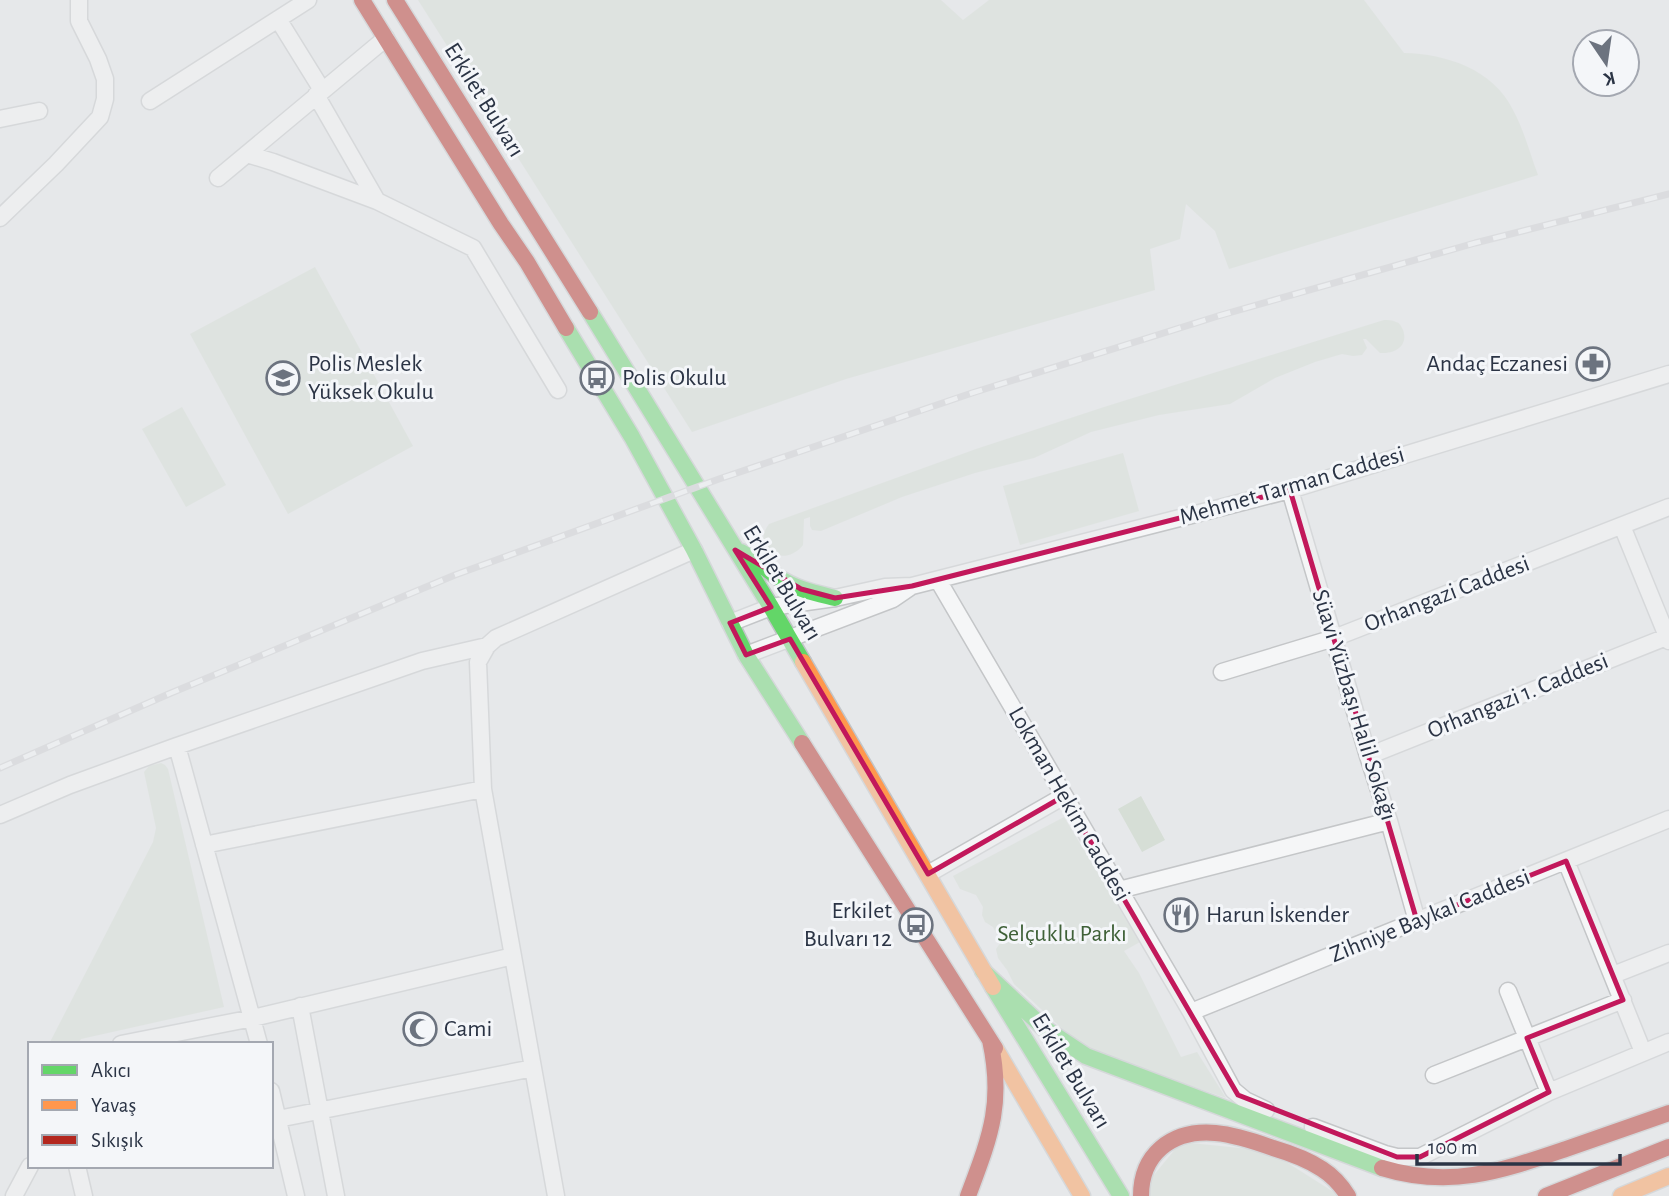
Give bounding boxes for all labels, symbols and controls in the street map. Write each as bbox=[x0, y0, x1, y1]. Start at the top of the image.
north arrow bbox=[1571, 28, 1641, 98]
street label: Erkilet Bulvarı bbox=[439, 39, 529, 161]
text: K bbox=[1601, 68, 1617, 89]
pharmacy icon: Andaç Eczanesi bbox=[1574, 345, 1612, 383]
place label: Polis Meslek Yüksek Okulu bbox=[308, 352, 434, 404]
place label: Andaç Eczanesi bbox=[1426, 352, 1568, 376]
school or university icon: Polis Meslek Yüksek Okulu bbox=[264, 359, 302, 397]
bus stop icon: Polis Okulu bbox=[578, 359, 616, 397]
place label: Polis Okulu bbox=[622, 366, 726, 390]
street label: Mehmet Tarman Caddesi bbox=[1177, 442, 1407, 530]
street label: Erkilet Bulvarı bbox=[738, 521, 826, 645]
street label: Orhangazi Caddesi bbox=[1361, 551, 1533, 637]
street label: Süavi Yüzbaşı Halil Sokağı bbox=[1307, 587, 1401, 823]
street label: Orhangazi 1. Caddesi bbox=[1424, 649, 1612, 743]
street label: Lokman Hekim Caddesi bbox=[1004, 703, 1134, 905]
street label: Zihniye Baykal Caddesi bbox=[1327, 865, 1533, 967]
restaurant icon: Harun İskender bbox=[1162, 896, 1200, 934]
place label: Erkilet Bulvarı 12 bbox=[804, 899, 892, 951]
place label: Harun İskender bbox=[1206, 902, 1349, 927]
bus stop icon: Erkilet Bulvarı 12 bbox=[897, 906, 935, 944]
park label: Selçuklu Parkı bbox=[997, 922, 1127, 946]
street label: Erkilet Bulvarı bbox=[1027, 1009, 1115, 1133]
mosque icon: Cami bbox=[401, 1010, 439, 1048]
place label: Cami bbox=[444, 1017, 492, 1041]
legend bbox=[28, 1042, 273, 1168]
text: Akıcı bbox=[91, 1060, 131, 1081]
text: Yavaş bbox=[91, 1095, 136, 1116]
scale bar bbox=[1417, 1122, 1620, 1166]
text: Sıkışık bbox=[91, 1130, 144, 1151]
text: 100 m bbox=[1428, 1137, 1478, 1158]

